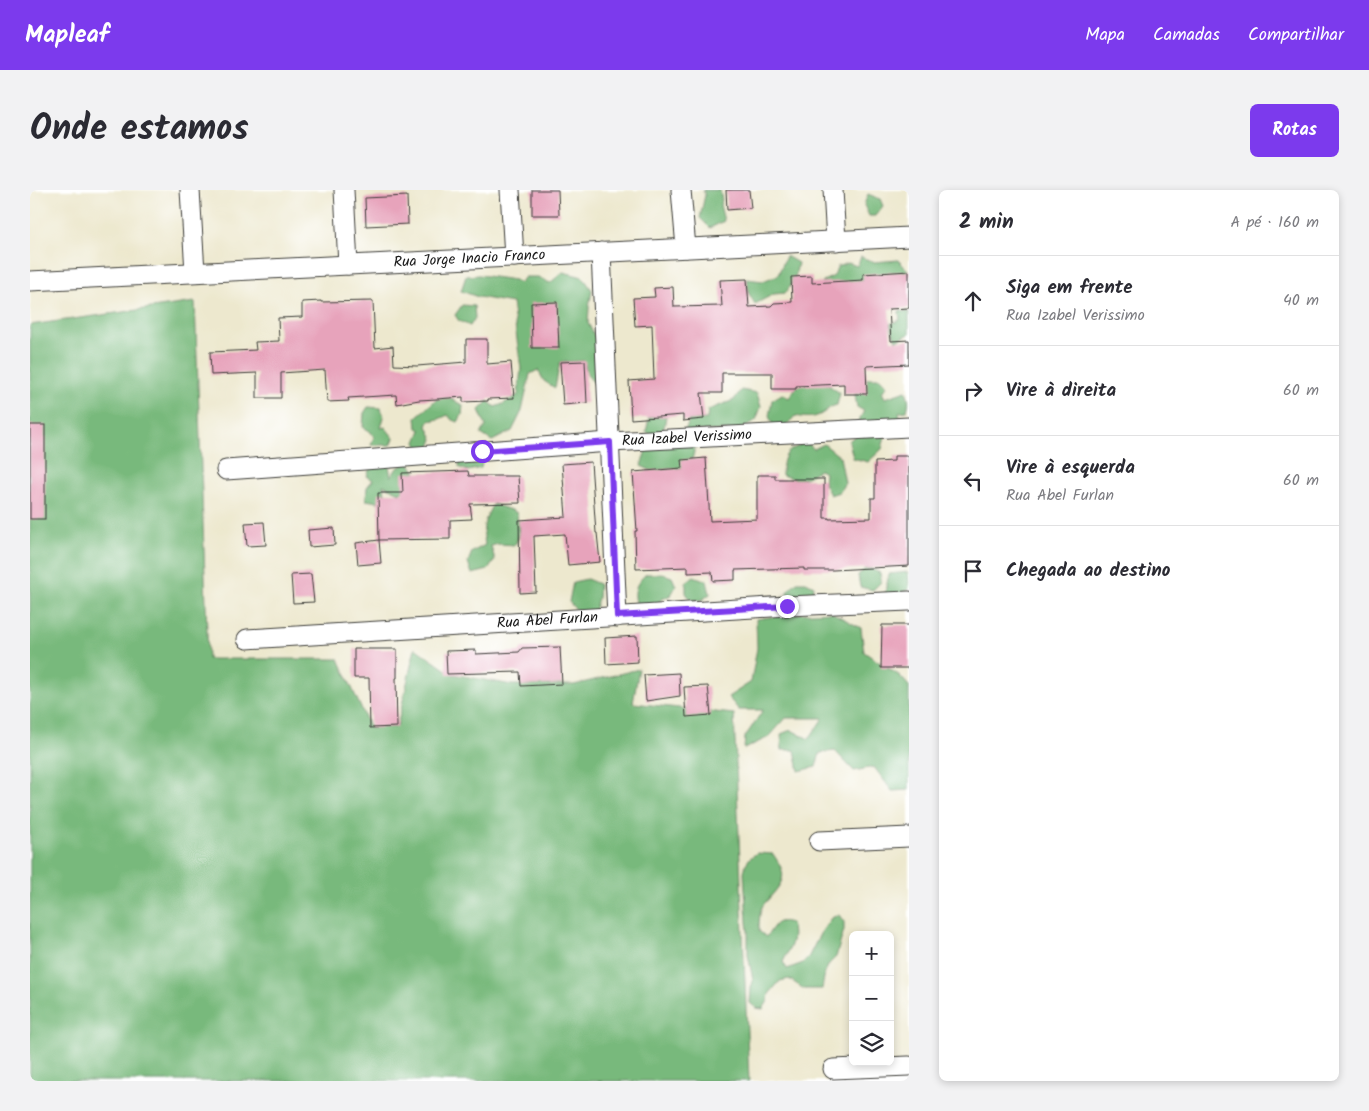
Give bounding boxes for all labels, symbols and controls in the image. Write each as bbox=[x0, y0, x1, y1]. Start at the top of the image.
text: Mapleaf bbox=[25, 16, 109, 55]
text: Mapa bbox=[1085, 21, 1125, 50]
text: Camadas bbox=[1153, 21, 1220, 50]
text: Compartilhar bbox=[1248, 21, 1344, 50]
text: Onde estamos bbox=[30, 102, 249, 158]
button: Rotas bbox=[1250, 104, 1339, 157]
text: 2 min bbox=[959, 206, 1014, 239]
text: A pé · 160 m bbox=[1231, 210, 1319, 235]
street label: Rua Jorge Inacio Franco bbox=[393, 243, 546, 275]
text: Siga em frente bbox=[1006, 273, 1133, 303]
icon: ahead bbox=[959, 287, 987, 315]
text: 40 m bbox=[1283, 288, 1319, 313]
text: Rua Izabel Verissimo bbox=[1006, 303, 1145, 328]
text: Vire à direita bbox=[1006, 376, 1116, 406]
icon: right bbox=[959, 377, 987, 405]
text: 60 m bbox=[1283, 378, 1319, 403]
street label: Rua Izabel Verissimo bbox=[621, 423, 753, 453]
route start bbox=[471, 440, 494, 463]
text: Vire à esquerda bbox=[1006, 453, 1135, 483]
icon: left bbox=[959, 467, 987, 495]
text: 60 m bbox=[1283, 468, 1319, 493]
text: Rua Abel Furlan bbox=[1006, 483, 1114, 508]
text: Chegada ao destino bbox=[1006, 556, 1171, 586]
icon: arrive bbox=[959, 557, 987, 585]
route end bbox=[776, 595, 799, 618]
street label: Rua Abel Furlan bbox=[496, 606, 599, 636]
map controls bbox=[849, 931, 894, 1066]
button: + bbox=[849, 931, 894, 976]
button: − bbox=[849, 976, 894, 1021]
button: layers bbox=[849, 1021, 894, 1066]

